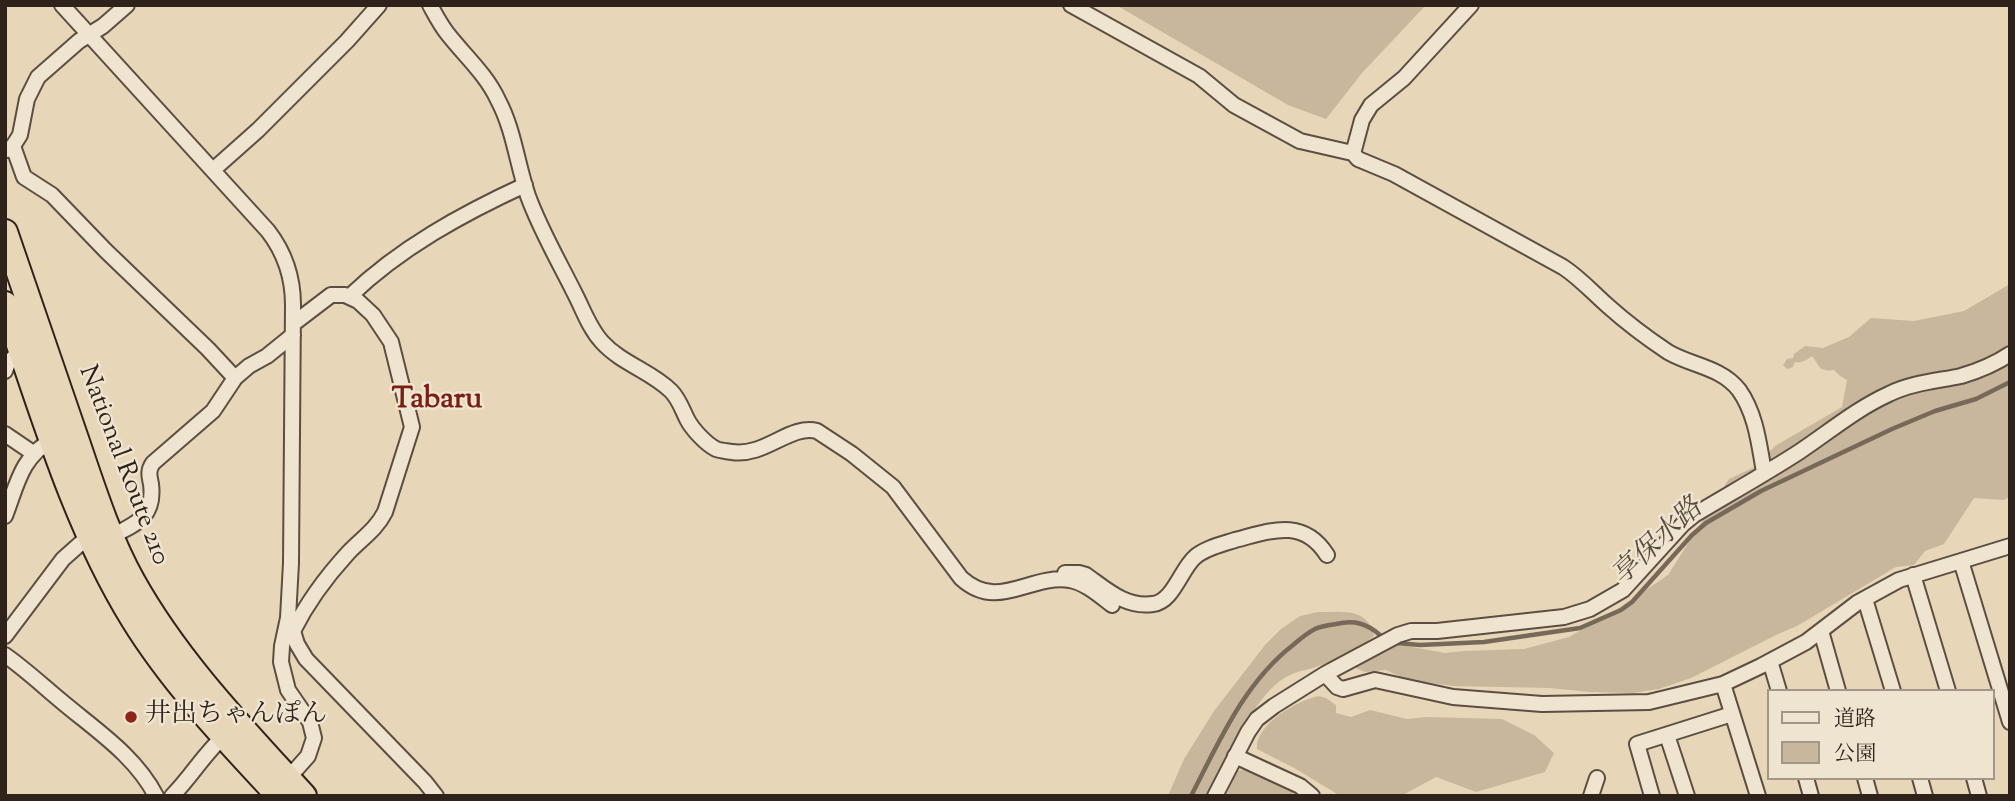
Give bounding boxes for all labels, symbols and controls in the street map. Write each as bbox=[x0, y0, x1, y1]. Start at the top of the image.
street label: National Route 210 bbox=[70, 362, 174, 570]
district label: Tabaru bbox=[392, 384, 482, 420]
water label: 享保水路 bbox=[1607, 494, 1711, 594]
legend bbox=[1766, 689, 1994, 780]
place label: 井出ちゃんぽん bbox=[145, 701, 327, 733]
text: 道路 bbox=[1834, 705, 1876, 735]
marker: 井出ちゃんぽん bbox=[123, 709, 139, 725]
text: 公園 bbox=[1834, 740, 1876, 770]

